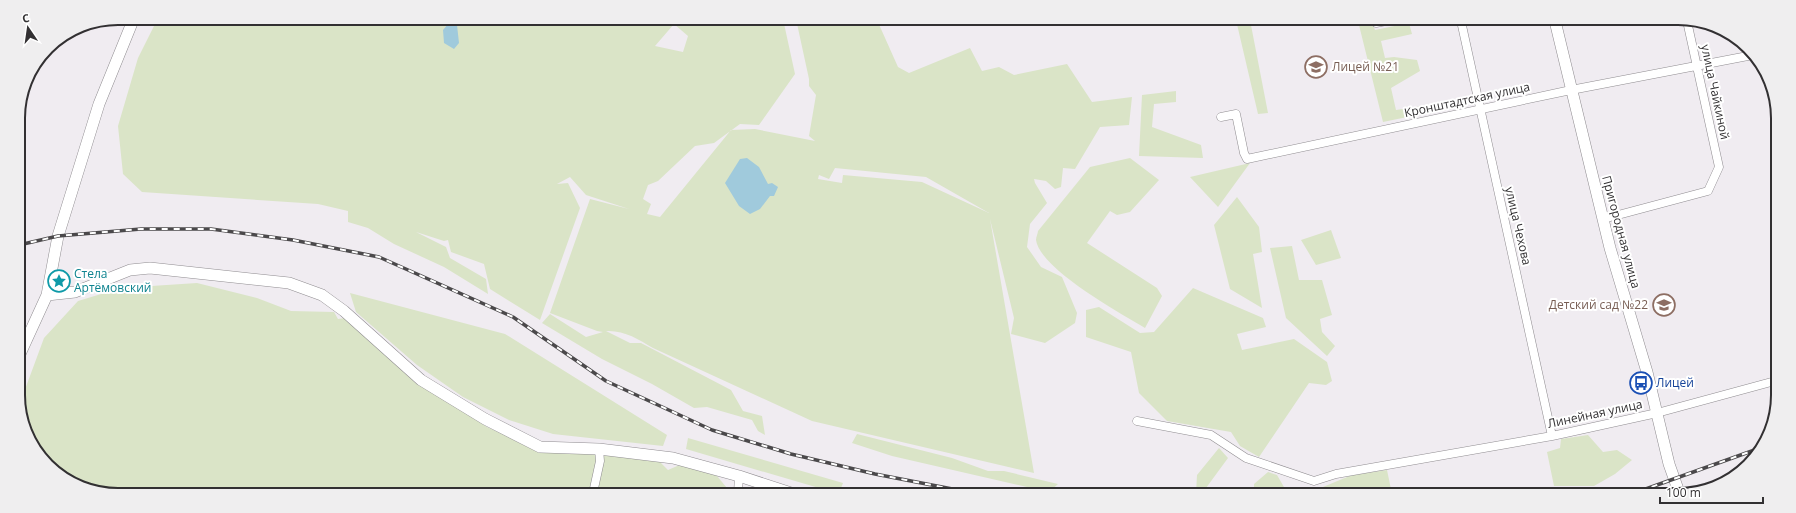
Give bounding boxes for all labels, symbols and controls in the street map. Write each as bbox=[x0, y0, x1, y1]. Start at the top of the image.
north arrow bbox=[8, 8, 48, 48]
text: С bbox=[21, 10, 31, 26]
street label: улица Чайкиной bbox=[1697, 43, 1734, 141]
school or university icon: Лицей №21 bbox=[1303, 54, 1329, 80]
place label: Лицей №21 bbox=[1332, 58, 1399, 75]
street label: Кронштадтская улица bbox=[1402, 78, 1531, 121]
street label: Пригородная улица bbox=[1598, 174, 1645, 290]
street label: улица Чехова bbox=[1501, 185, 1536, 267]
place label: Стела Артёмовский bbox=[74, 265, 151, 296]
place icon: Стела Артёмовский bbox=[46, 268, 72, 294]
school or university icon: Детский сад №22 bbox=[1651, 292, 1677, 318]
place label: Детский сад №22 bbox=[1549, 296, 1648, 313]
bus stop icon: Лицей bbox=[1628, 370, 1654, 396]
place label: Лицей bbox=[1656, 374, 1694, 391]
street label: Линейная улица bbox=[1546, 395, 1644, 432]
scale bar bbox=[1660, 479, 1763, 505]
text: 100 m bbox=[1666, 484, 1701, 501]

